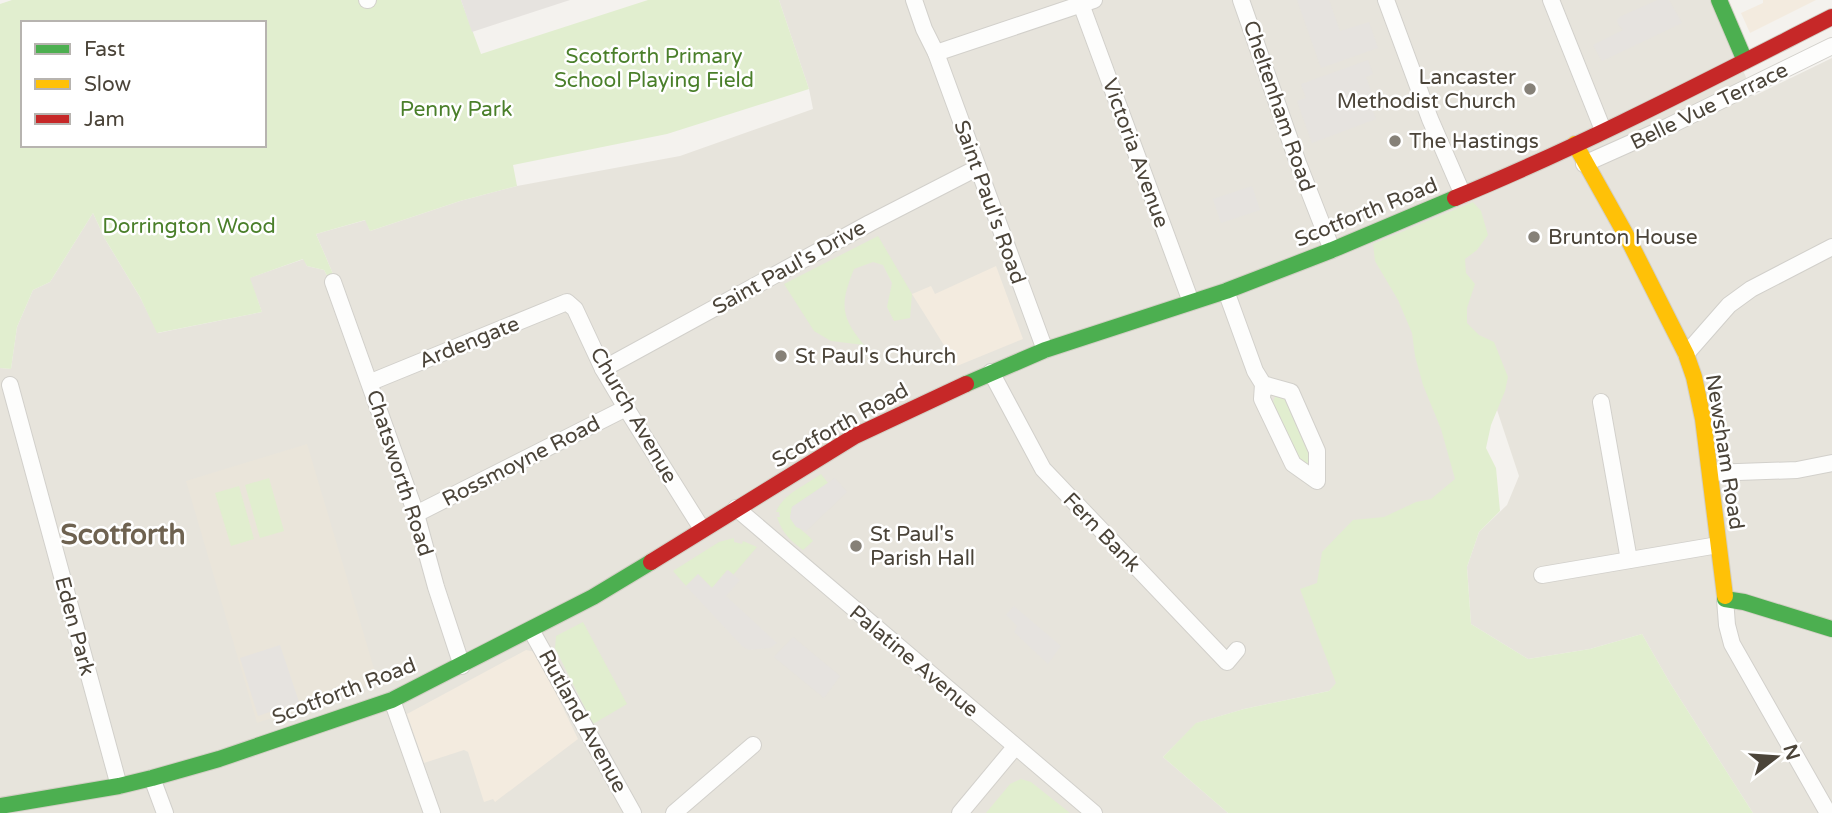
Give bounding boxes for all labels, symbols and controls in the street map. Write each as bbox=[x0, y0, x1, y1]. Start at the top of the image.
street label: Cheltenham Road bbox=[1238, 17, 1320, 195]
legend bbox=[21, 21, 266, 147]
text: Fast bbox=[84, 37, 125, 62]
park label: Scotforth Primary School Playing Field bbox=[554, 44, 754, 93]
street label: Belle Vue Terrace bbox=[1626, 57, 1792, 155]
place label: Lancaster Methodist Church bbox=[1337, 65, 1516, 114]
text: Slow bbox=[84, 72, 132, 97]
street label: Victoria Avenue bbox=[1097, 75, 1174, 231]
marker: Lancaster Methodist Church bbox=[1522, 81, 1538, 97]
park label: Penny Park bbox=[400, 97, 512, 122]
text: Jam bbox=[84, 107, 125, 132]
street label: Saint Paul's Road bbox=[948, 117, 1031, 287]
place label: The Hastings bbox=[1409, 129, 1539, 154]
marker: The Hastings bbox=[1387, 133, 1403, 149]
street label: Scotforth Road bbox=[1291, 172, 1441, 253]
park label: Dorrington Wood bbox=[102, 214, 276, 239]
street label: Saint Paul's Drive bbox=[708, 215, 870, 320]
place label: Brunton House bbox=[1548, 225, 1698, 250]
marker: Brunton House bbox=[1526, 229, 1542, 245]
street label: Ardengate bbox=[415, 311, 523, 374]
street label: Church Avenue bbox=[585, 343, 683, 488]
place label: St Paul's Church bbox=[795, 344, 956, 369]
marker: St Paul's Church bbox=[773, 348, 789, 364]
street label: Newsham Road bbox=[1700, 373, 1749, 532]
street label: Scotforth Road bbox=[768, 378, 913, 473]
street label: Chatsworth Road bbox=[361, 387, 438, 559]
street label: Rossmoyne Road bbox=[438, 411, 604, 512]
street label: Fern Bank bbox=[1058, 487, 1146, 577]
district label: Scotforth bbox=[60, 518, 186, 552]
place label: St Paul's Parish Hall bbox=[870, 522, 975, 571]
marker: St Paul's Parish Hall bbox=[848, 538, 864, 554]
street label: Eden Park bbox=[49, 574, 100, 678]
street label: Palatine Avenue bbox=[844, 600, 983, 723]
street label: Rutland Avenue bbox=[533, 645, 632, 797]
street label: Scotforth Road bbox=[269, 653, 420, 730]
north arrow bbox=[1741, 722, 1811, 792]
text: N bbox=[1779, 742, 1804, 763]

